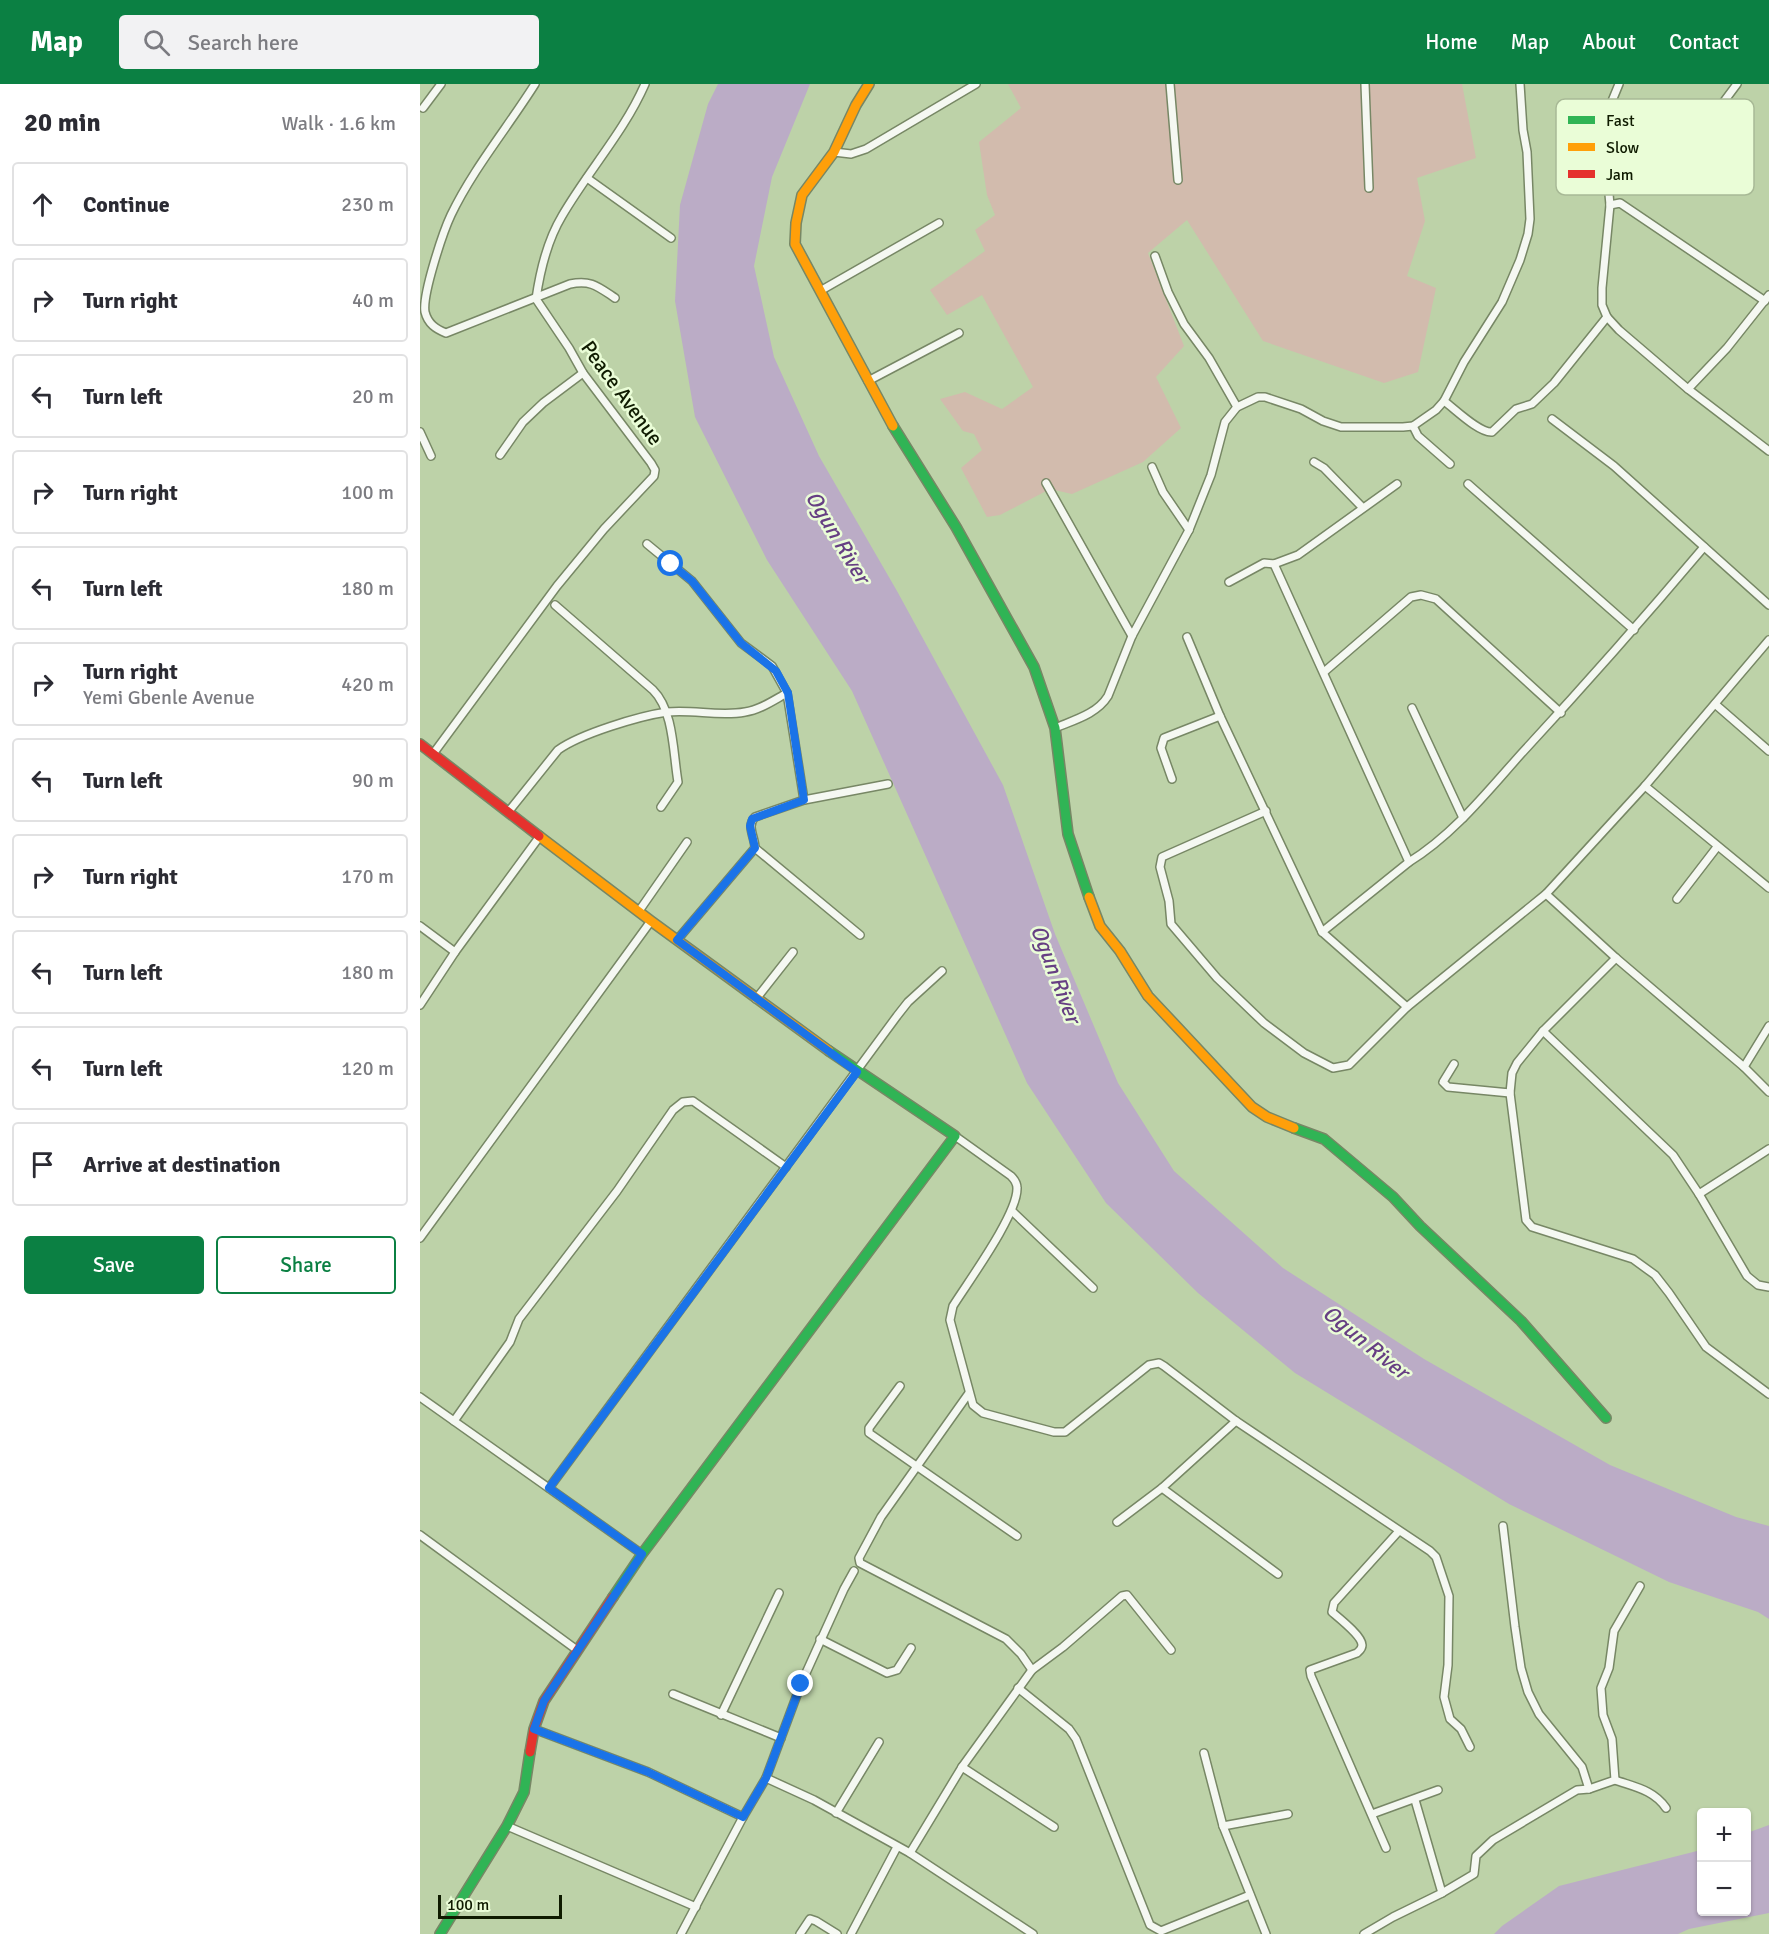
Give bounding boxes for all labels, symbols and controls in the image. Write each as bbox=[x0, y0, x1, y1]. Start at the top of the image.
search box bbox=[119, 15, 539, 69]
text: Map bbox=[30, 25, 83, 59]
icon: search bbox=[140, 26, 173, 59]
text: Search here bbox=[188, 29, 299, 56]
text: Home bbox=[1425, 29, 1478, 55]
text: Map bbox=[1511, 29, 1549, 55]
text: About bbox=[1582, 29, 1636, 55]
text: Contact bbox=[1669, 29, 1739, 55]
legend bbox=[1556, 99, 1754, 195]
text: 20 min bbox=[24, 107, 101, 139]
text: Walk · 1.6 km bbox=[282, 111, 396, 136]
text: Fast bbox=[1606, 111, 1635, 131]
text: Slow bbox=[1606, 138, 1640, 158]
text: Jam bbox=[1606, 165, 1634, 185]
icon: ahead bbox=[26, 188, 59, 221]
text: Continue bbox=[83, 191, 170, 218]
text: 230 m bbox=[341, 192, 394, 217]
icon: right bbox=[26, 284, 59, 317]
text: Turn right bbox=[83, 287, 178, 314]
text: 40 m bbox=[352, 288, 394, 313]
street label: Peace Avenue bbox=[575, 336, 669, 450]
icon: left bbox=[26, 380, 59, 413]
text: Turn left bbox=[83, 383, 163, 410]
text: 20 m bbox=[352, 384, 394, 409]
icon: right bbox=[26, 476, 59, 509]
text: Turn right bbox=[83, 479, 178, 506]
text: 100 m bbox=[341, 480, 394, 505]
water label: Ogun River bbox=[800, 486, 878, 590]
route start bbox=[657, 550, 683, 576]
icon: left bbox=[26, 572, 59, 605]
text: Turn left bbox=[83, 575, 163, 602]
text: 180 m bbox=[341, 576, 394, 601]
text: Turn right bbox=[83, 658, 178, 685]
icon: right bbox=[26, 668, 59, 701]
text: 420 m bbox=[341, 672, 394, 697]
text: Yemi Gbenle Avenue bbox=[83, 685, 255, 710]
icon: left bbox=[26, 764, 59, 797]
text: Turn left bbox=[83, 767, 163, 794]
text: 90 m bbox=[352, 768, 394, 793]
icon: right bbox=[26, 860, 59, 893]
text: Turn right bbox=[83, 863, 178, 890]
text: 170 m bbox=[341, 864, 394, 889]
water label: Ogun River bbox=[1025, 921, 1088, 1030]
icon: left bbox=[26, 956, 59, 989]
text: Turn left bbox=[83, 959, 163, 986]
text: 180 m bbox=[341, 960, 394, 985]
icon: left bbox=[26, 1052, 59, 1085]
text: Turn left bbox=[83, 1055, 163, 1082]
text: 120 m bbox=[341, 1056, 394, 1081]
icon: arrive bbox=[26, 1148, 59, 1181]
text: Arrive at destination bbox=[83, 1151, 280, 1178]
button: Save bbox=[24, 1236, 204, 1294]
button: Share bbox=[216, 1236, 396, 1294]
water label: Ogun River bbox=[1318, 1299, 1417, 1387]
route end bbox=[787, 1670, 813, 1696]
map controls bbox=[1697, 1808, 1751, 1916]
button: + bbox=[1697, 1808, 1751, 1862]
button: − bbox=[1697, 1862, 1751, 1916]
scale bar bbox=[438, 1892, 562, 1920]
text: 100 m bbox=[447, 1895, 489, 1915]

